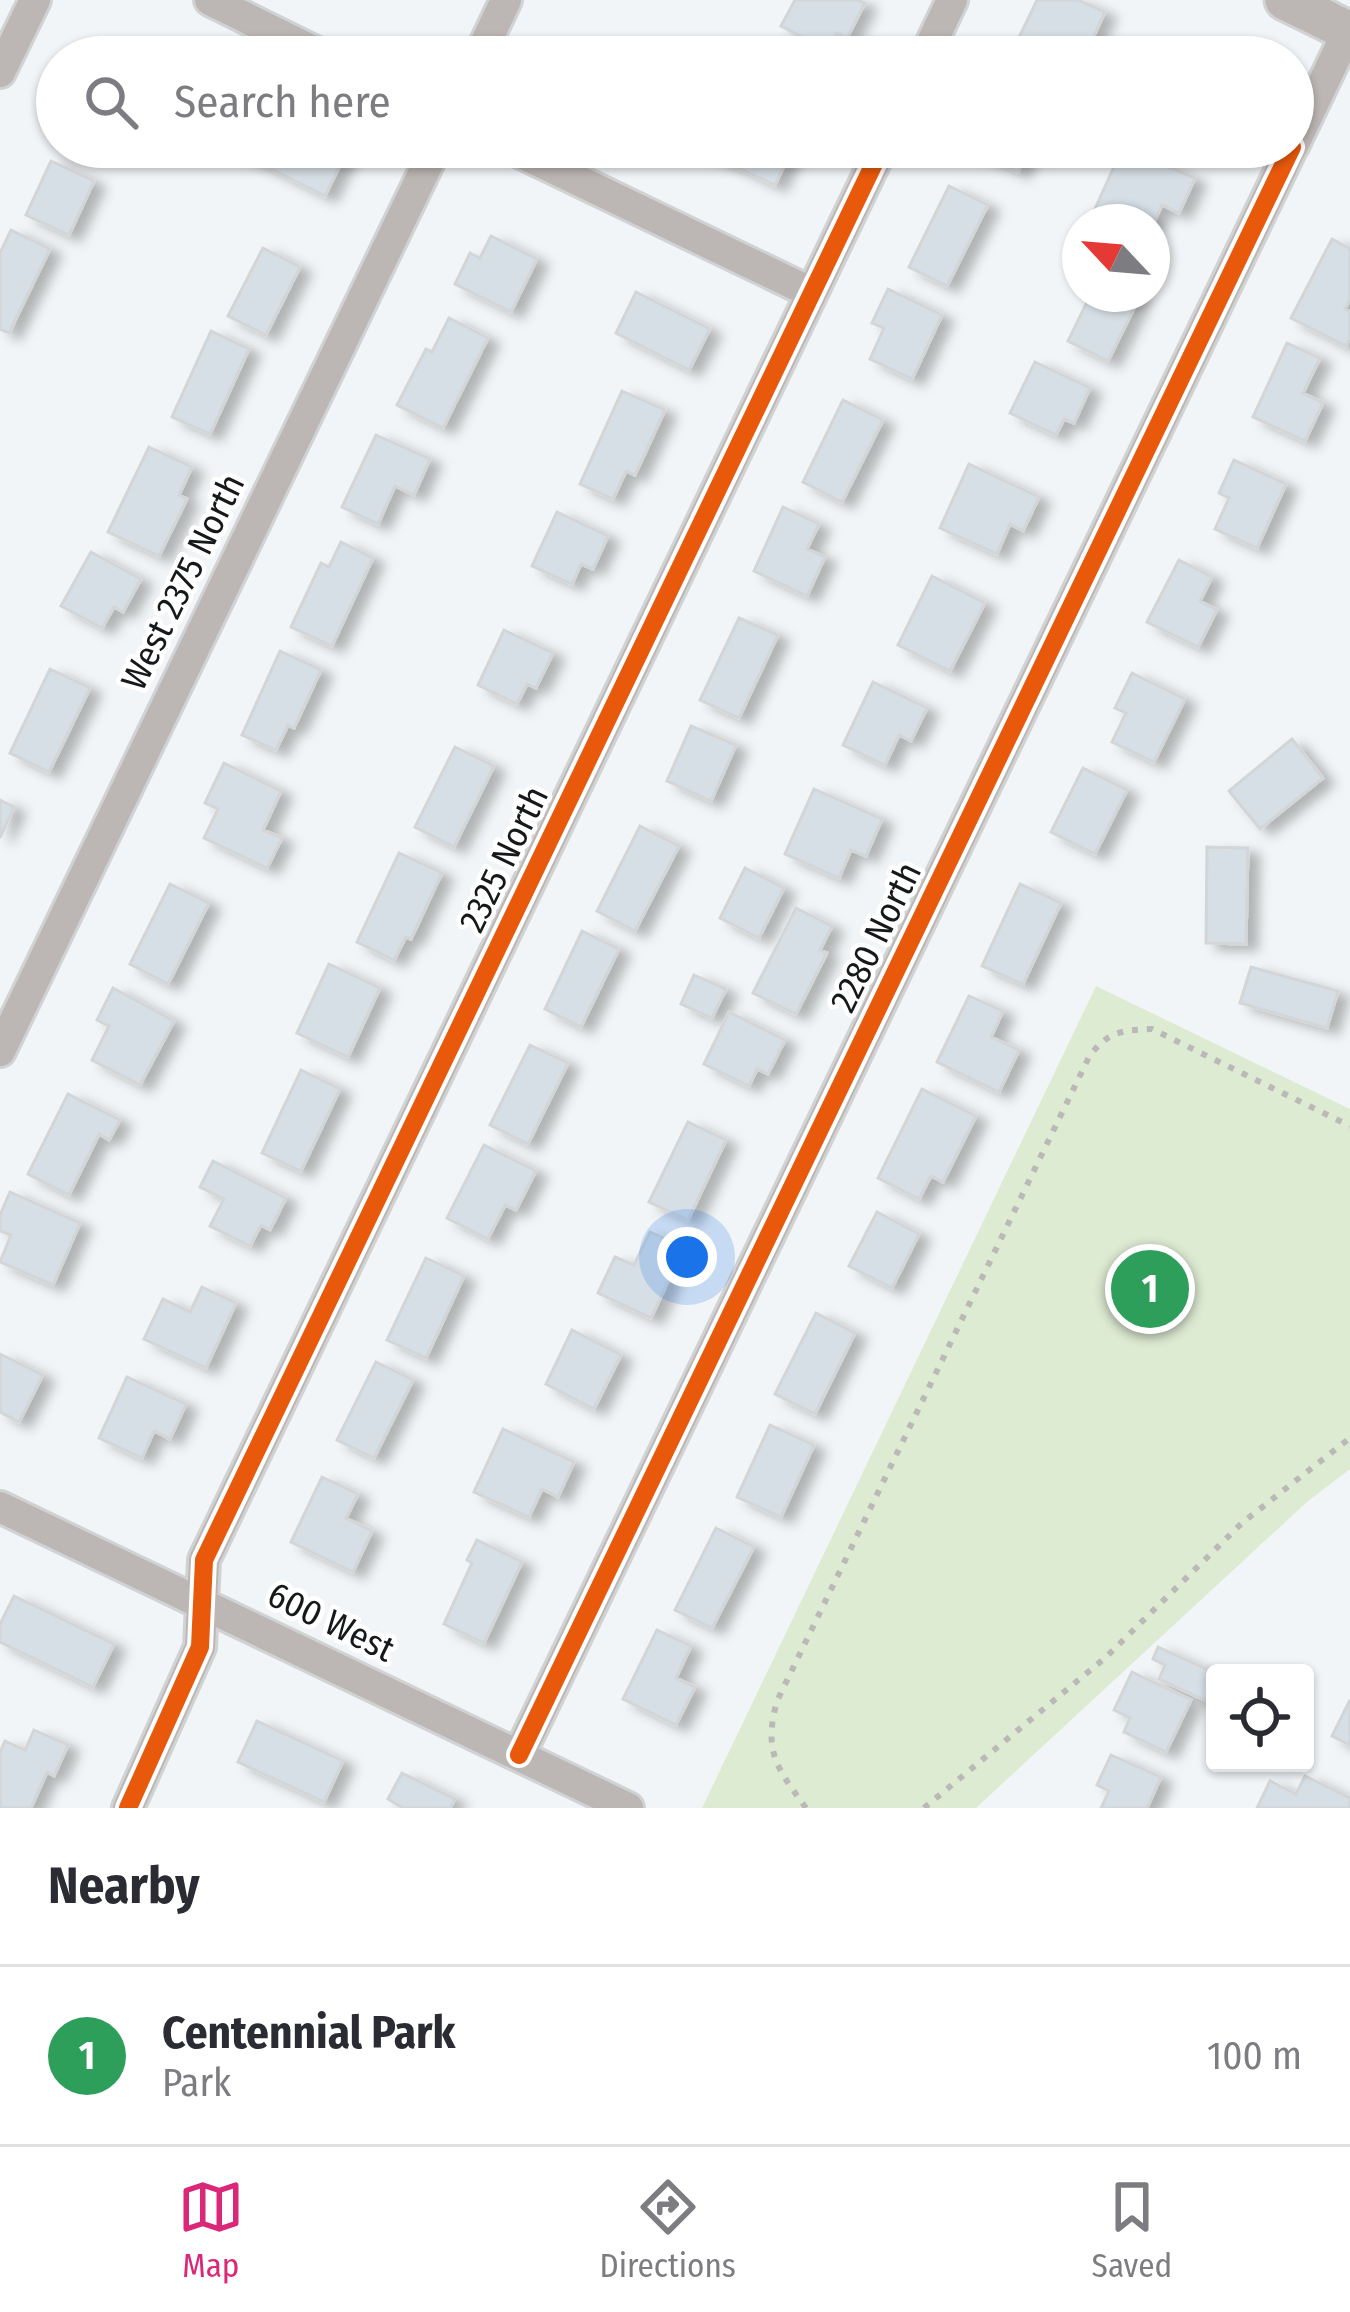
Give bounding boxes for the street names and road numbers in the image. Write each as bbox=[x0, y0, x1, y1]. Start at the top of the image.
street label: West 2375 North bbox=[112, 467, 254, 697]
street label: 2325 North bbox=[450, 779, 558, 939]
street label: 2280 North bbox=[821, 855, 931, 1019]
street label: 600 West bbox=[261, 1573, 402, 1672]

